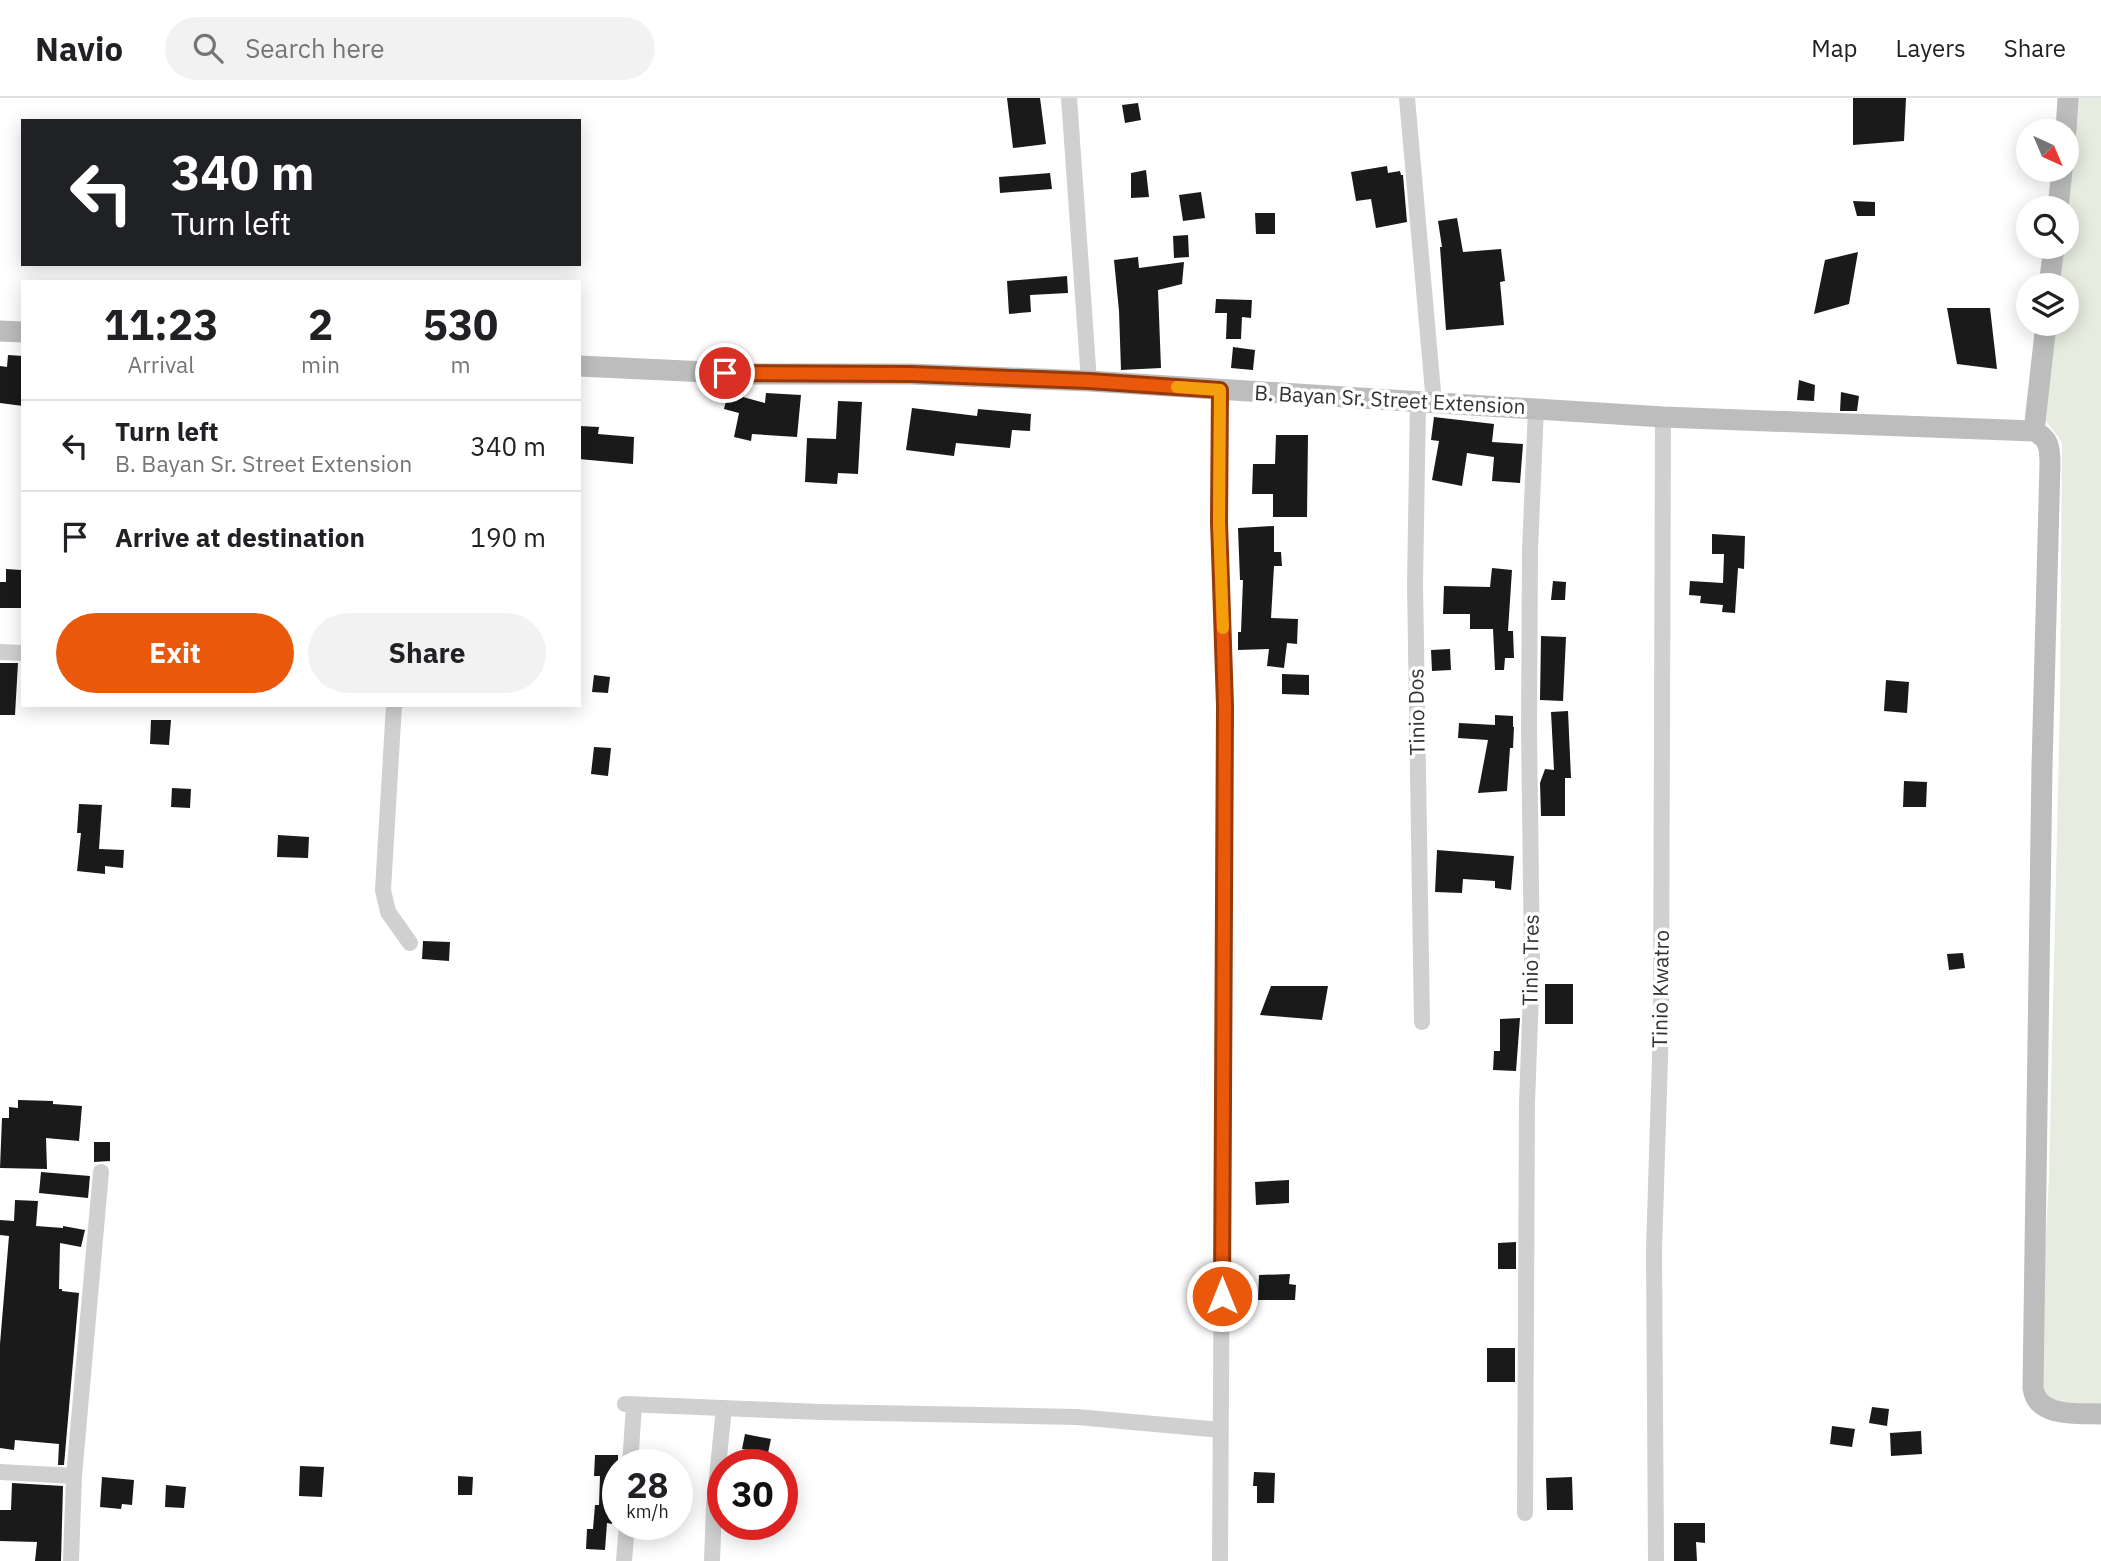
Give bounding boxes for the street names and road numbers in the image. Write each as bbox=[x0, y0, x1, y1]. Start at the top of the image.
street label: B. Bayan Sr. Street Extension bbox=[1254, 378, 1526, 420]
street label: Tinio Dos bbox=[1401, 668, 1431, 756]
street label: Tinio Tres bbox=[1515, 914, 1545, 1006]
street label: Tinio Kwatro bbox=[1645, 930, 1675, 1048]

